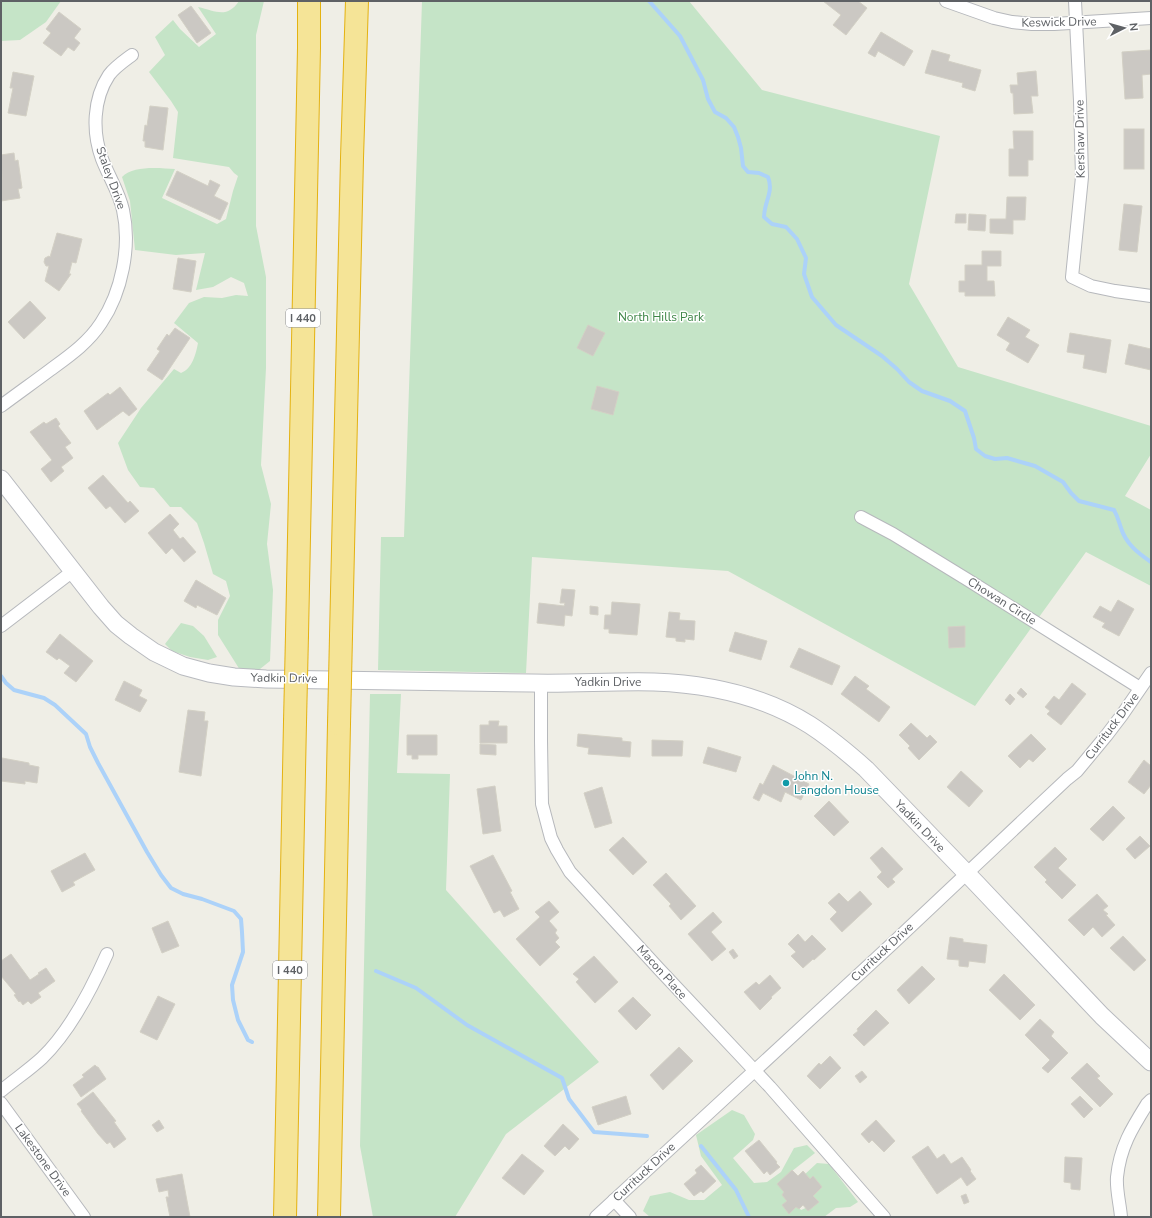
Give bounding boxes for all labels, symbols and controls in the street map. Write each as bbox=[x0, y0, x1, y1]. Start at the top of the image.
north arrow bbox=[1104, 8, 1144, 48]
street label: Keswick Drive bbox=[1021, 13, 1097, 31]
text: N bbox=[1126, 22, 1141, 32]
street label: Kershaw Drive bbox=[1071, 100, 1089, 178]
street label: Staley Drive bbox=[92, 145, 130, 211]
road number: I 440 bbox=[286, 309, 320, 327]
park label: North Hills Park bbox=[618, 309, 705, 325]
street label: Chowan Circle bbox=[965, 573, 1039, 629]
street label: Yadkin Drive bbox=[249, 669, 318, 687]
street label: Yadkin Drive bbox=[574, 674, 641, 690]
street label: Currituck Drive bbox=[1082, 689, 1142, 763]
place label: John N. Langdon House bbox=[793, 768, 879, 798]
marker: John N. Langdon House bbox=[781, 778, 791, 788]
street label: Yadkin Drive bbox=[890, 796, 949, 856]
street label: Currituck Drive bbox=[847, 919, 917, 985]
street label: Macon Place bbox=[633, 941, 691, 1003]
road number: I 440 bbox=[273, 961, 307, 979]
street label: Lakestone Drive bbox=[11, 1120, 75, 1200]
street label: Currituck Drive bbox=[609, 1139, 679, 1205]

